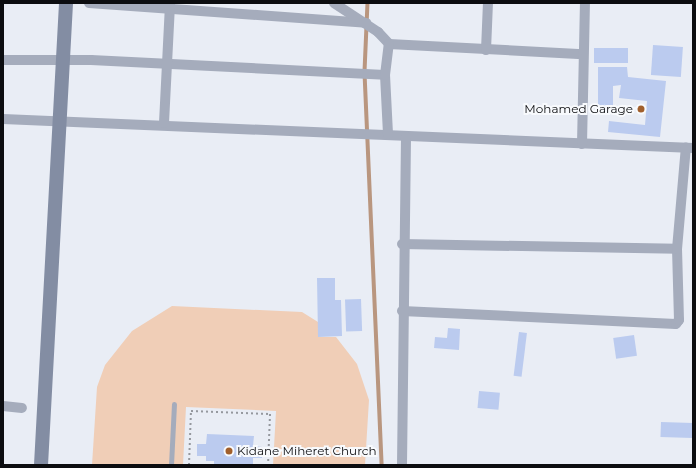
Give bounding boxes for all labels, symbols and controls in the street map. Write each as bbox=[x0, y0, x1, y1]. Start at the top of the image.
place label: Mohamed Garage bbox=[524, 102, 633, 116]
marker: Mohamed Garage bbox=[636, 104, 646, 114]
place label: Kidane Miheret Church bbox=[237, 444, 377, 458]
marker: Kidane Miheret Church bbox=[224, 446, 234, 456]

